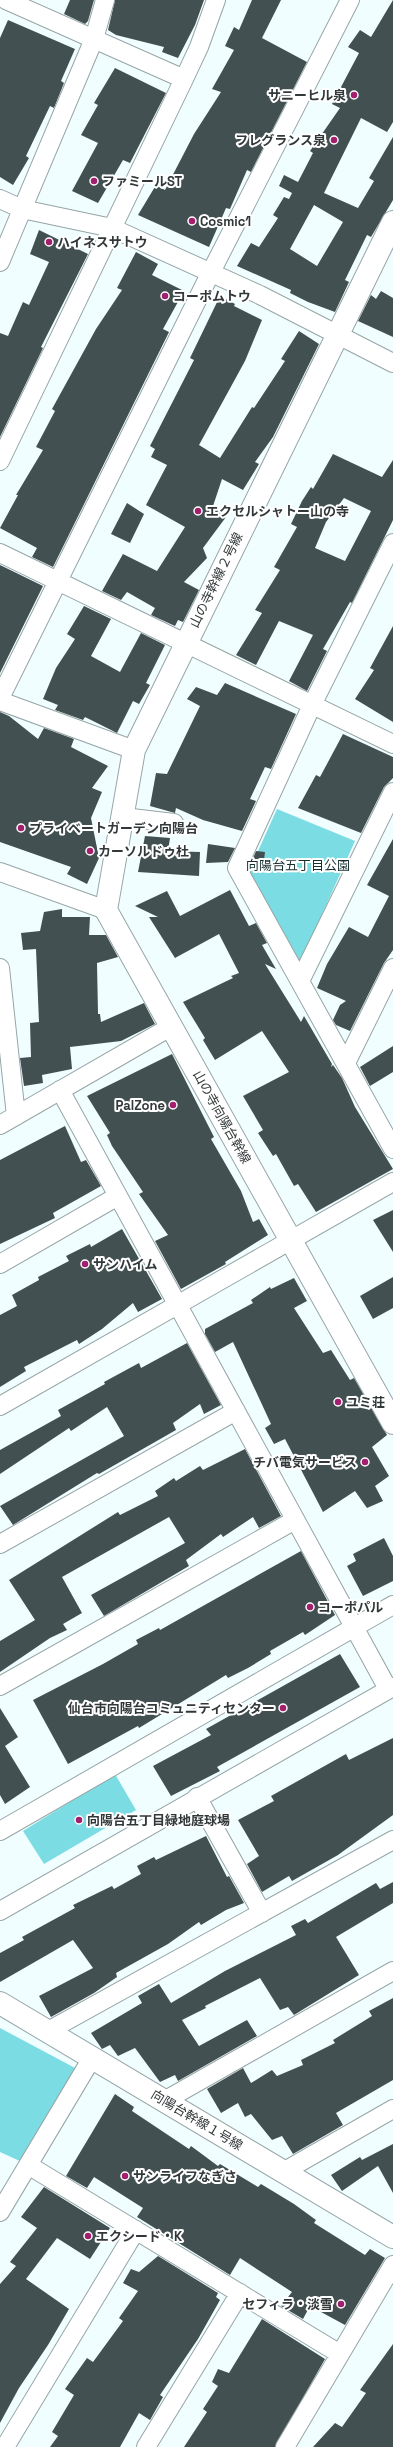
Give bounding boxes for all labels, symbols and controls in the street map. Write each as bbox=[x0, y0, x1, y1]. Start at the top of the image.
place label: サニーヒル泉 bbox=[268, 87, 346, 104]
marker: サニーヒル泉 bbox=[349, 90, 359, 100]
place label: フレグランス泉 bbox=[235, 132, 326, 149]
marker: フレグランス泉 bbox=[329, 135, 339, 145]
place label: ファミールST bbox=[102, 173, 183, 190]
marker: ファミールST bbox=[89, 176, 99, 186]
place label: Cosmic1 bbox=[200, 213, 251, 230]
marker: Cosmic1 bbox=[187, 216, 197, 226]
place label: ハイネスサトウ bbox=[57, 234, 148, 251]
marker: ハイネスサトウ bbox=[44, 237, 54, 247]
place label: コーポムトウ bbox=[173, 288, 251, 305]
marker: コーポムトウ bbox=[160, 291, 170, 301]
place label: エクセルシャトー山の寺 bbox=[206, 503, 349, 520]
marker: エクセルシャトー山の寺 bbox=[193, 506, 203, 516]
street label: 山の寺幹線２号線 bbox=[186, 530, 246, 630]
place label: プライベートガーデン向陽台 bbox=[29, 820, 198, 837]
marker: プライベートガーデン向陽台 bbox=[16, 823, 26, 833]
place label: カーソルドゥ杜 bbox=[98, 843, 189, 860]
marker: カーソルドゥ杜 bbox=[85, 846, 95, 856]
park label: 向陽台五丁目公園 bbox=[246, 857, 350, 874]
street label: 山の寺向陽台幹線 bbox=[189, 1067, 255, 1167]
place label: PalZone bbox=[115, 1097, 165, 1114]
marker: PalZone bbox=[168, 1100, 178, 1110]
place label: サンハイム bbox=[93, 1256, 157, 1273]
marker: サンハイム bbox=[80, 1259, 90, 1269]
place label: ユミ荘 bbox=[346, 1394, 385, 1411]
marker: ユミ荘 bbox=[333, 1397, 343, 1407]
place label: チバ電気サービス bbox=[253, 1454, 357, 1471]
marker: チバ電気サービス bbox=[360, 1457, 370, 1467]
place label: コーポパル bbox=[318, 1599, 383, 1616]
marker: コーポパル bbox=[305, 1602, 315, 1612]
place label: 仙台市向陽台コミュニティセンター bbox=[68, 1700, 275, 1717]
marker: 仙台市向陽台コミュニティセンター bbox=[278, 1703, 288, 1713]
place label: 向陽台五丁目緑地庭球場 bbox=[87, 1812, 230, 1829]
marker: 向陽台五丁目緑地庭球場 bbox=[74, 1815, 84, 1825]
street label: 向陽台幹線１号線 bbox=[148, 2086, 246, 2154]
place label: サンライフなぎさ bbox=[133, 2168, 237, 2185]
marker: サンライフなぎさ bbox=[120, 2171, 130, 2181]
place label: エクシード・K bbox=[96, 2228, 183, 2245]
marker: エクシード・K bbox=[83, 2231, 93, 2241]
place label: セフィラ・淡雪 bbox=[242, 2296, 333, 2313]
marker: セフィラ・淡雪 bbox=[336, 2299, 346, 2309]

